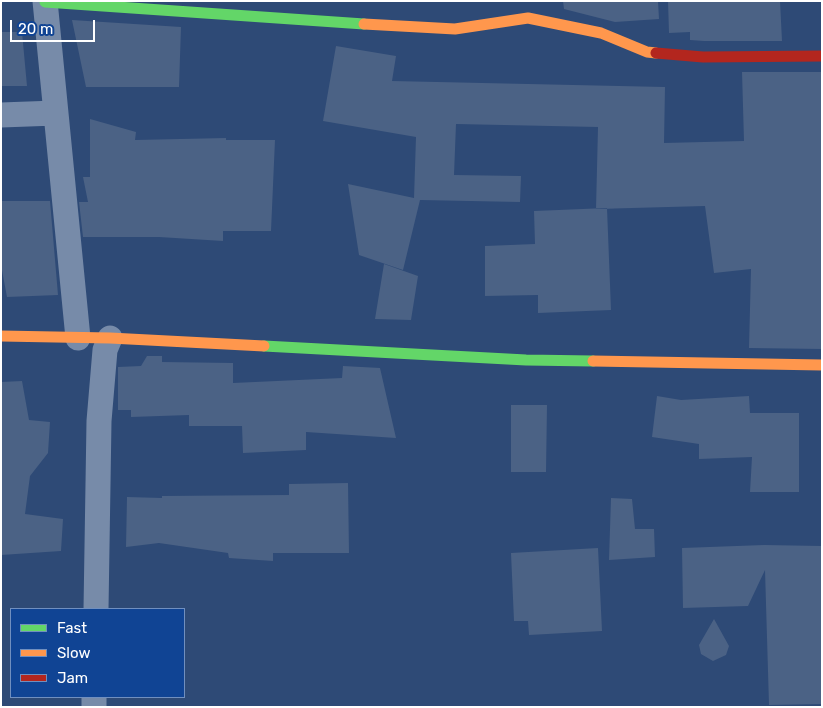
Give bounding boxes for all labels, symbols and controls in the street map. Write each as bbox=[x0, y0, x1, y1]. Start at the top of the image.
scale bar bbox=[12, 10, 98, 42]
text: 20 m bbox=[18, 20, 53, 38]
legend bbox=[10, 608, 185, 698]
text: Fast bbox=[57, 619, 87, 637]
text: Slow bbox=[57, 644, 90, 662]
text: Jam bbox=[57, 669, 88, 687]

